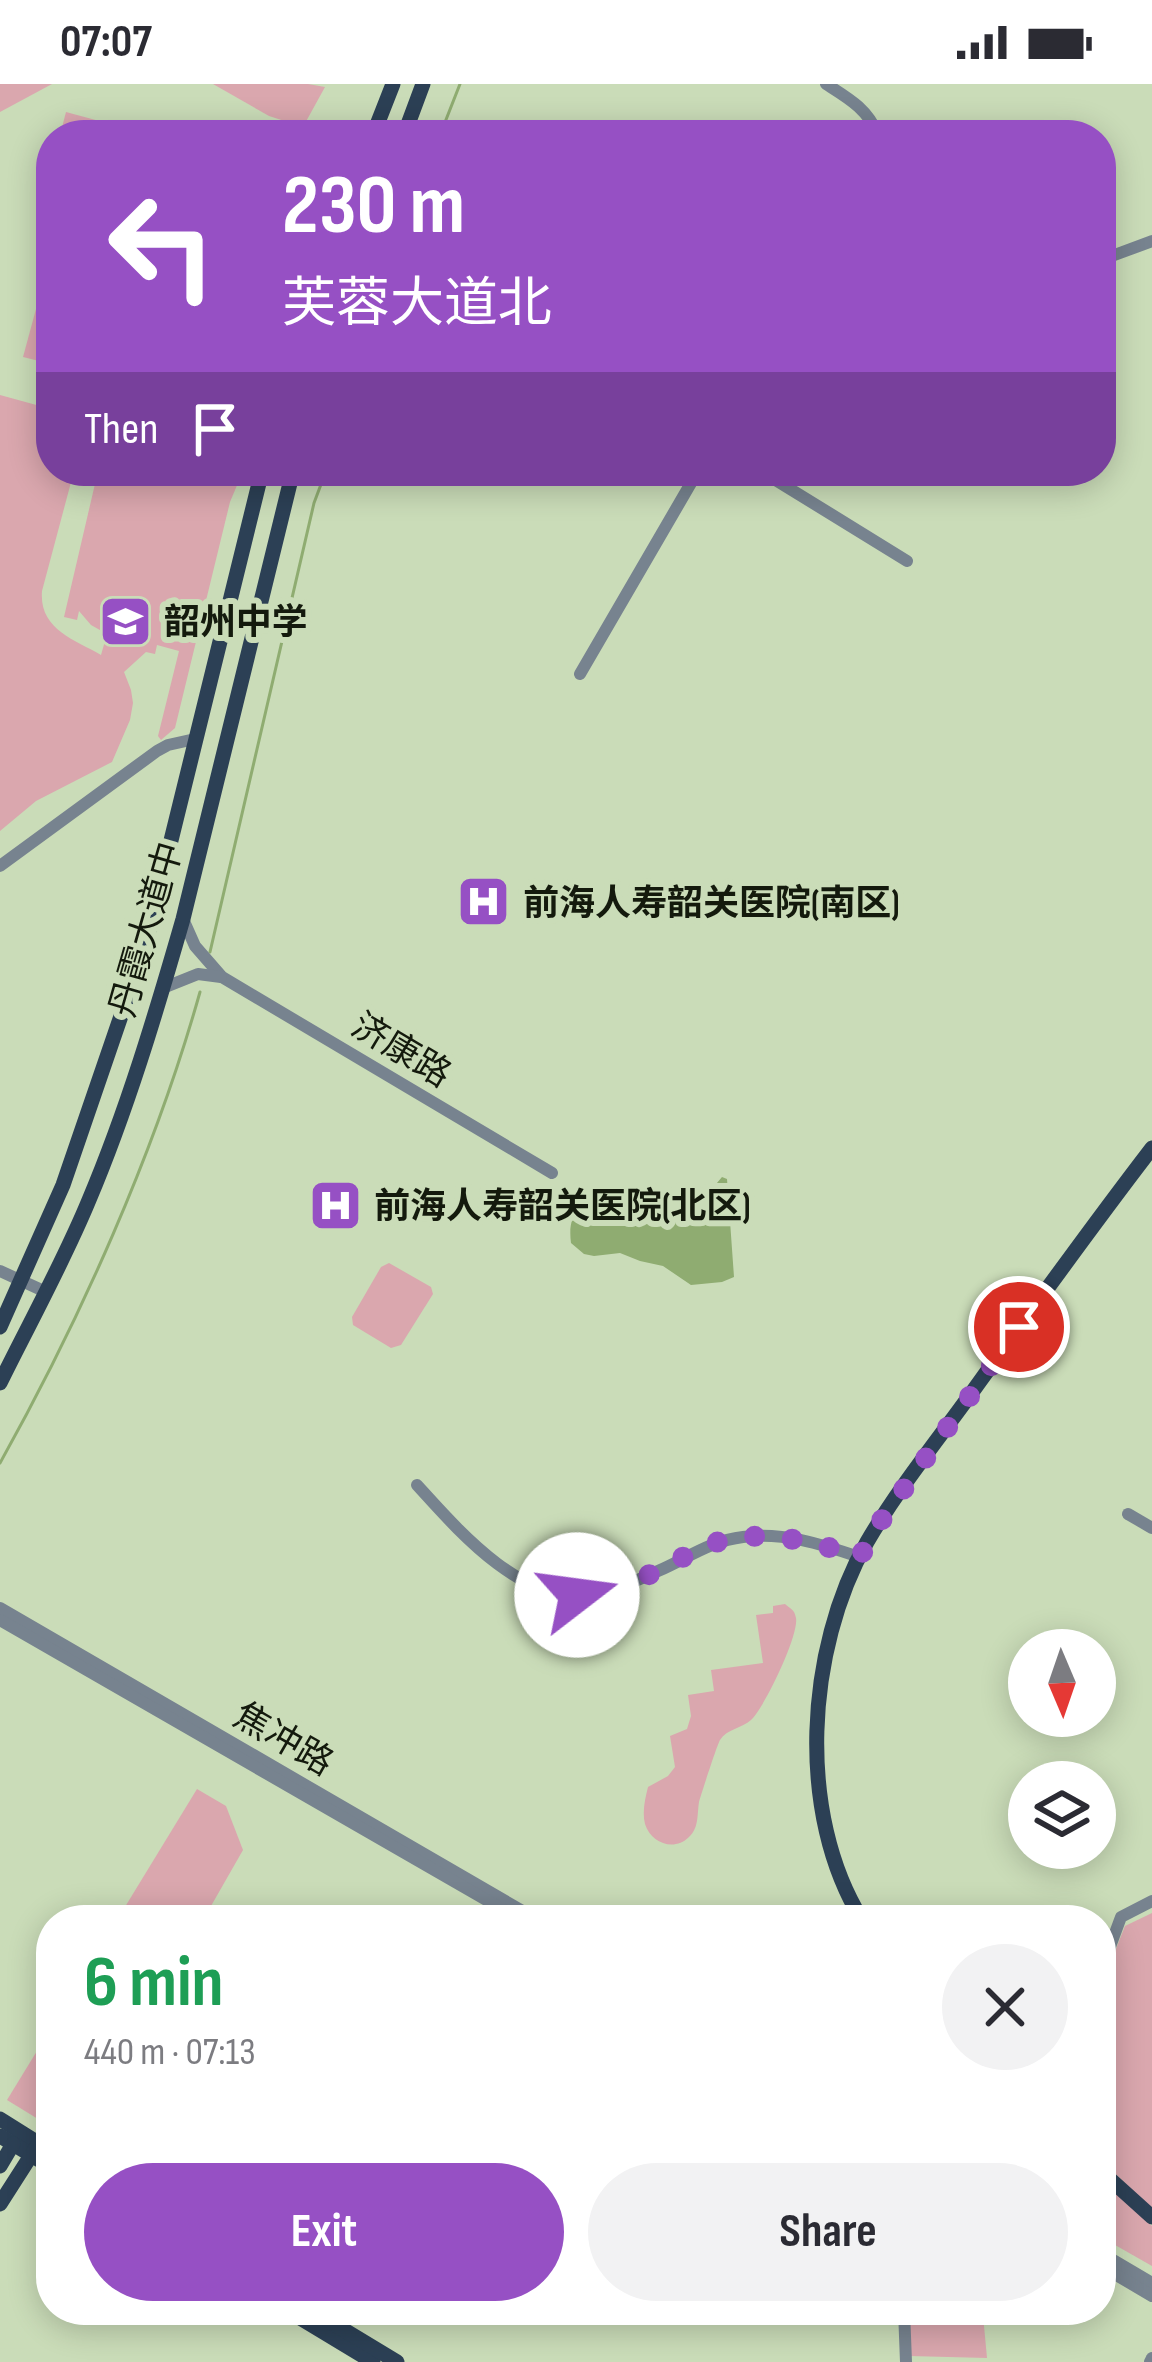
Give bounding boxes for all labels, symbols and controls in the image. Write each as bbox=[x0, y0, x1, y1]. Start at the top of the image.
text: 07:07 bbox=[60, 15, 152, 70]
text: 230 m bbox=[282, 156, 465, 257]
icon: left bbox=[84, 168, 240, 324]
text: 芙蓉大道北 bbox=[282, 272, 552, 337]
icon: arrive bbox=[182, 396, 248, 462]
text: Then bbox=[84, 402, 158, 457]
school or university icon: 韶州中学 bbox=[97, 593, 153, 649]
place label: 韶州中学 bbox=[164, 602, 308, 645]
street label: 丹霞大道中 bbox=[102, 837, 193, 1022]
hospital icon: 前海人寿韶关医院(南区) bbox=[456, 874, 512, 930]
place label: 前海人寿韶关医院(南区) bbox=[523, 883, 900, 926]
street label: 济康路 bbox=[343, 1005, 458, 1097]
hospital icon: 前海人寿韶关医院(北区) bbox=[307, 1177, 363, 1233]
place label: 前海人寿韶关医院(北区) bbox=[374, 1186, 751, 1229]
pin bbox=[968, 1276, 1070, 1378]
icon: arrive bbox=[986, 1294, 1052, 1360]
position arrow bbox=[514, 1532, 640, 1658]
north arrow bbox=[1008, 1629, 1116, 1737]
map controls bbox=[1008, 1629, 1116, 1869]
street label: 焦冲路 bbox=[225, 1695, 340, 1786]
button: layers bbox=[1008, 1761, 1116, 1869]
text: 6 min bbox=[84, 1940, 224, 2027]
button: close bbox=[942, 1944, 1068, 2070]
text: 440 m · 07:13 bbox=[84, 2029, 256, 2076]
button: Exit bbox=[84, 2163, 564, 2301]
button: Share bbox=[588, 2163, 1068, 2301]

